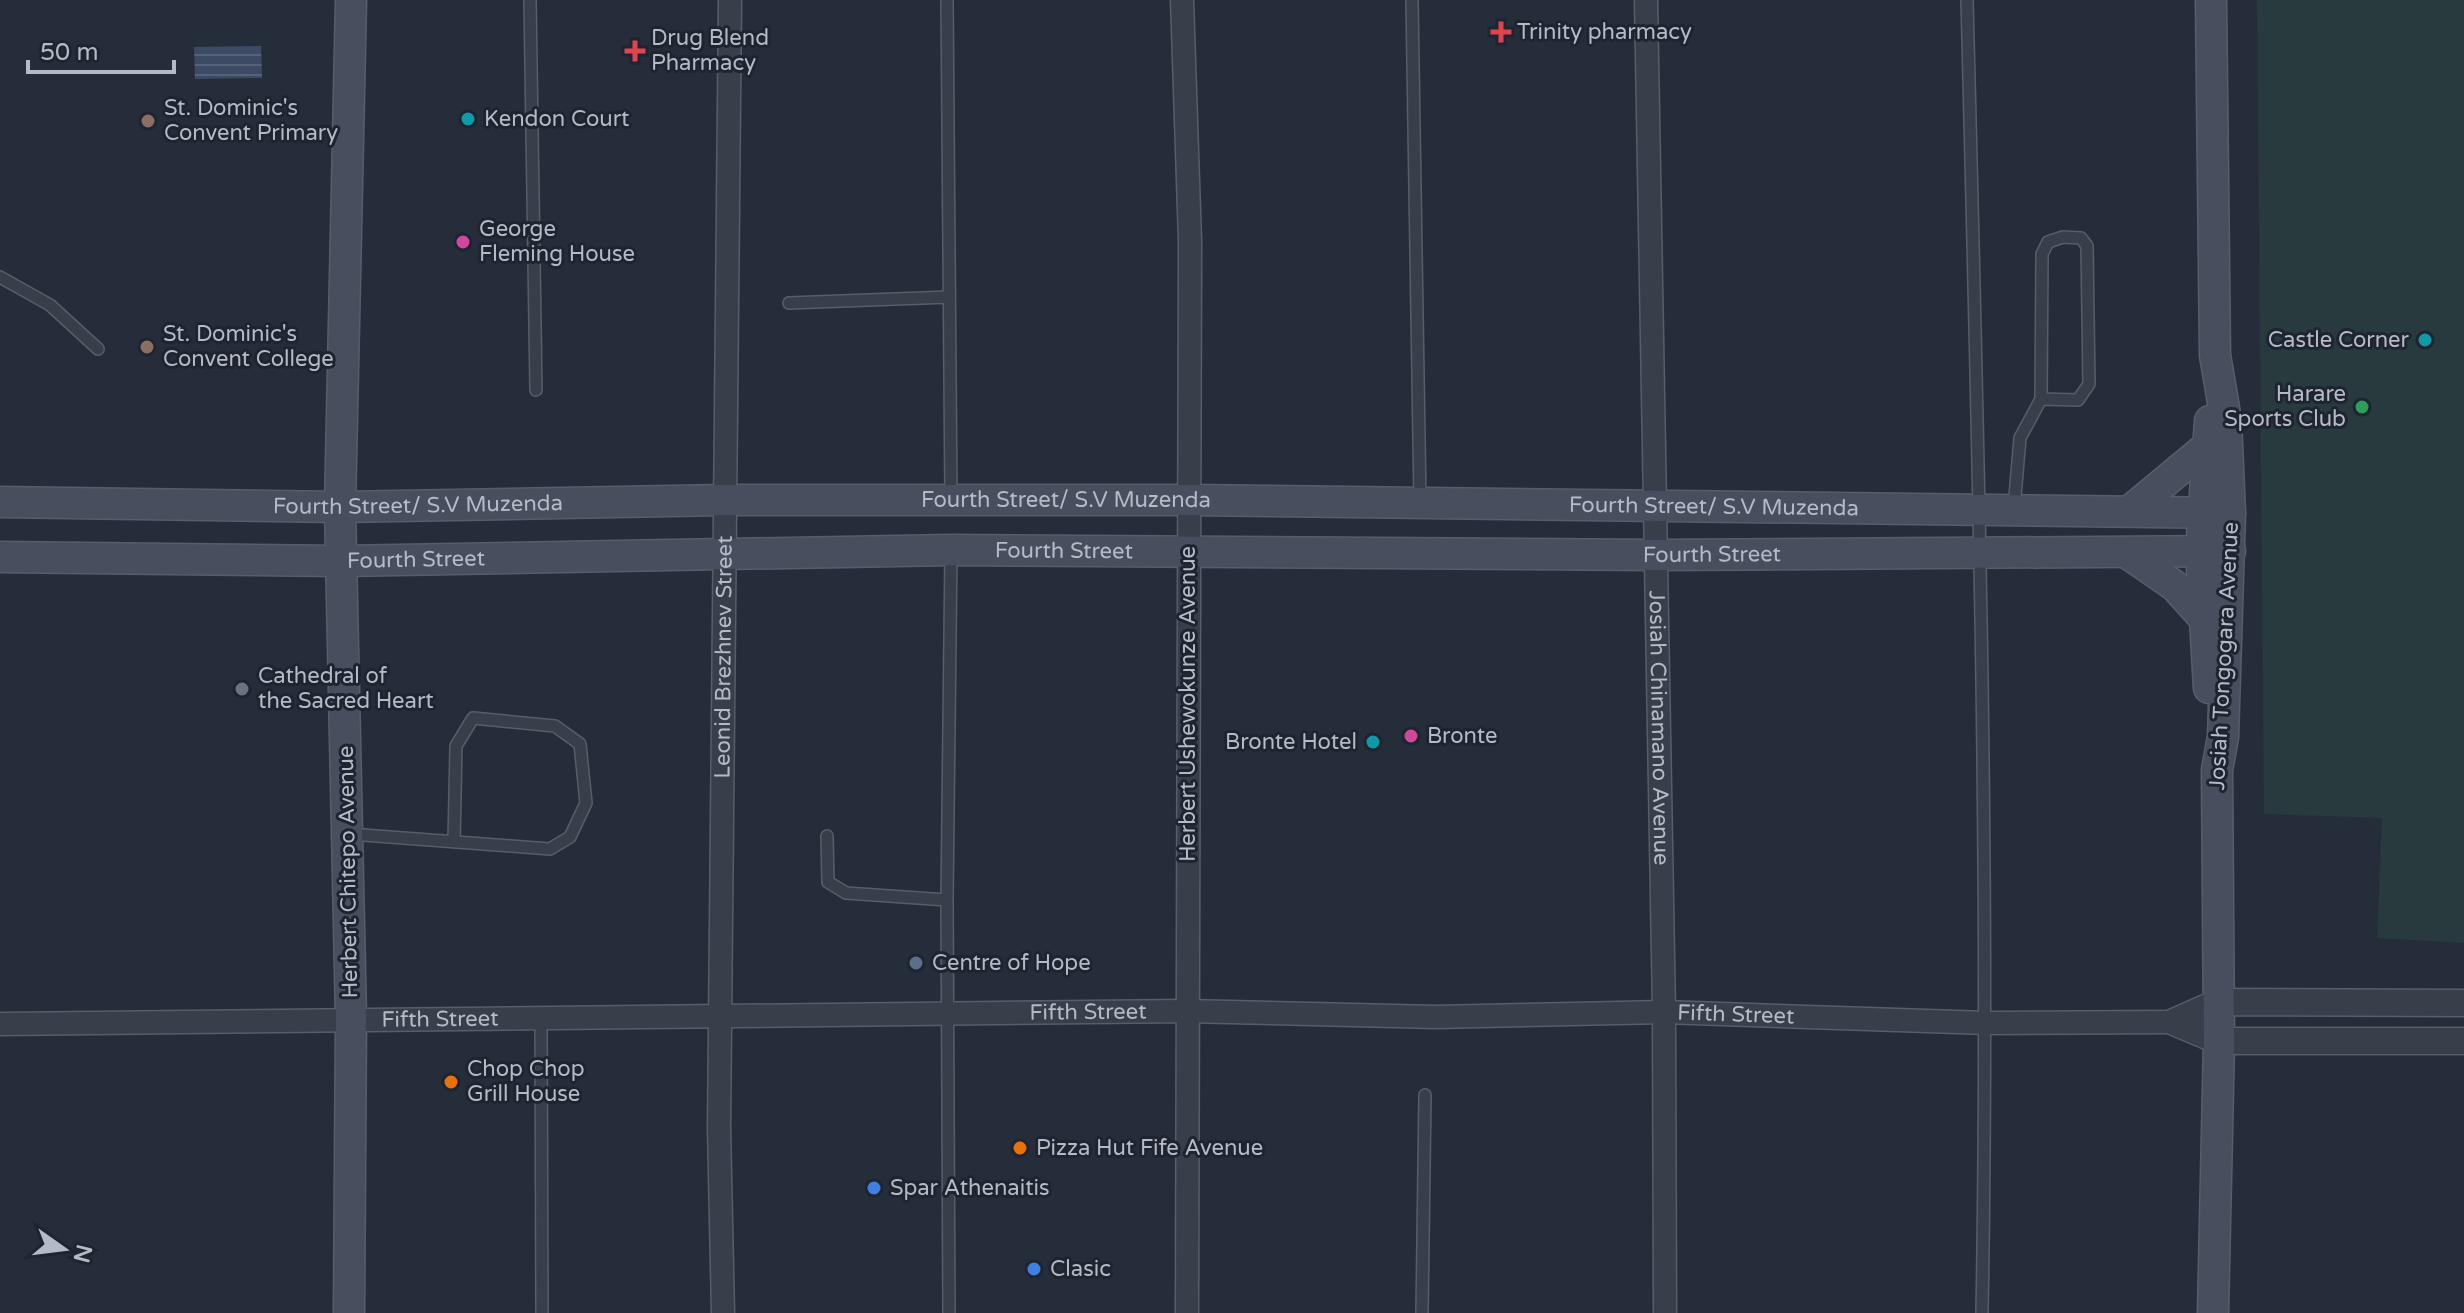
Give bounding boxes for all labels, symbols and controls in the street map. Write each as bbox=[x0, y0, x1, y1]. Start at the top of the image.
place label: Trinity pharmacy bbox=[1517, 19, 1692, 45]
marker: Trinity pharmacy bbox=[1492, 23, 1510, 41]
scale bar bbox=[28, 24, 174, 74]
place label: Drug Blend Pharmacy bbox=[651, 25, 769, 76]
text: 50 m bbox=[40, 38, 98, 67]
marker: Drug Blend Pharmacy bbox=[626, 42, 644, 60]
place label: St. Dominic's Convent Primary bbox=[164, 95, 338, 146]
place label: Kendon Court bbox=[484, 106, 630, 132]
marker: Kendon Court bbox=[459, 110, 477, 128]
marker: St. Dominic's Convent Primary bbox=[139, 112, 157, 130]
place label: George Fleming House bbox=[479, 216, 635, 267]
marker: George Fleming House bbox=[454, 233, 472, 251]
place label: St. Dominic's Convent College bbox=[163, 321, 334, 372]
place label: Castle Corner bbox=[2268, 327, 2410, 353]
marker: Castle Corner bbox=[2416, 331, 2434, 349]
marker: St. Dominic's Convent College bbox=[138, 338, 156, 356]
place label: Harare Sports Club bbox=[2224, 381, 2346, 432]
marker: Harare Sports Club bbox=[2353, 398, 2371, 416]
street label: Fourth Street/ S.V Muzenda bbox=[921, 487, 1211, 513]
street label: Fourth Street/ S.V Muzenda bbox=[273, 490, 563, 520]
street label: Fourth Street/ S.V Muzenda bbox=[1569, 492, 1859, 521]
street label: Josiah Tongogara Avenue bbox=[2204, 521, 2244, 791]
street label: Leonid Brezhnev Street bbox=[709, 535, 738, 779]
street label: Fourth Street bbox=[995, 537, 1133, 564]
street label: Fourth Street bbox=[1643, 541, 1781, 568]
street label: Fourth Street bbox=[347, 545, 485, 574]
street label: Herbert Ushewokunze Avenue bbox=[1175, 546, 1201, 862]
street label: Josiah Chinamano Avenue bbox=[1644, 590, 1674, 866]
place label: Cathedral of the Sacred Heart bbox=[258, 663, 434, 714]
marker: Cathedral of the Sacred Heart bbox=[233, 680, 251, 698]
place label: Bronte bbox=[1427, 723, 1497, 749]
marker: Bronte bbox=[1402, 727, 1420, 745]
place label: Bronte Hotel bbox=[1225, 729, 1357, 755]
marker: Bronte Hotel bbox=[1364, 733, 1382, 751]
street label: Herbert Chitepo Avenue bbox=[333, 745, 363, 999]
place label: Centre of Hope bbox=[932, 950, 1091, 976]
marker: Centre of Hope bbox=[907, 954, 925, 972]
street label: Fifth Street bbox=[1029, 998, 1147, 1026]
street label: Fifth Street bbox=[1677, 999, 1795, 1029]
street label: Fifth Street bbox=[381, 1006, 499, 1033]
place label: Chop Chop Grill House bbox=[467, 1056, 585, 1107]
marker: Chop Chop Grill House bbox=[442, 1073, 460, 1091]
place label: Pizza Hut Fife Avenue bbox=[1036, 1135, 1263, 1161]
marker: Pizza Hut Fife Avenue bbox=[1011, 1139, 1029, 1157]
place label: Spar Athenaitis bbox=[890, 1175, 1050, 1201]
marker: Spar Athenaitis bbox=[865, 1179, 883, 1197]
north arrow bbox=[24, 1209, 104, 1289]
text: N bbox=[68, 1242, 97, 1265]
place label: Clasic bbox=[1050, 1256, 1111, 1282]
marker: Clasic bbox=[1025, 1260, 1043, 1278]

